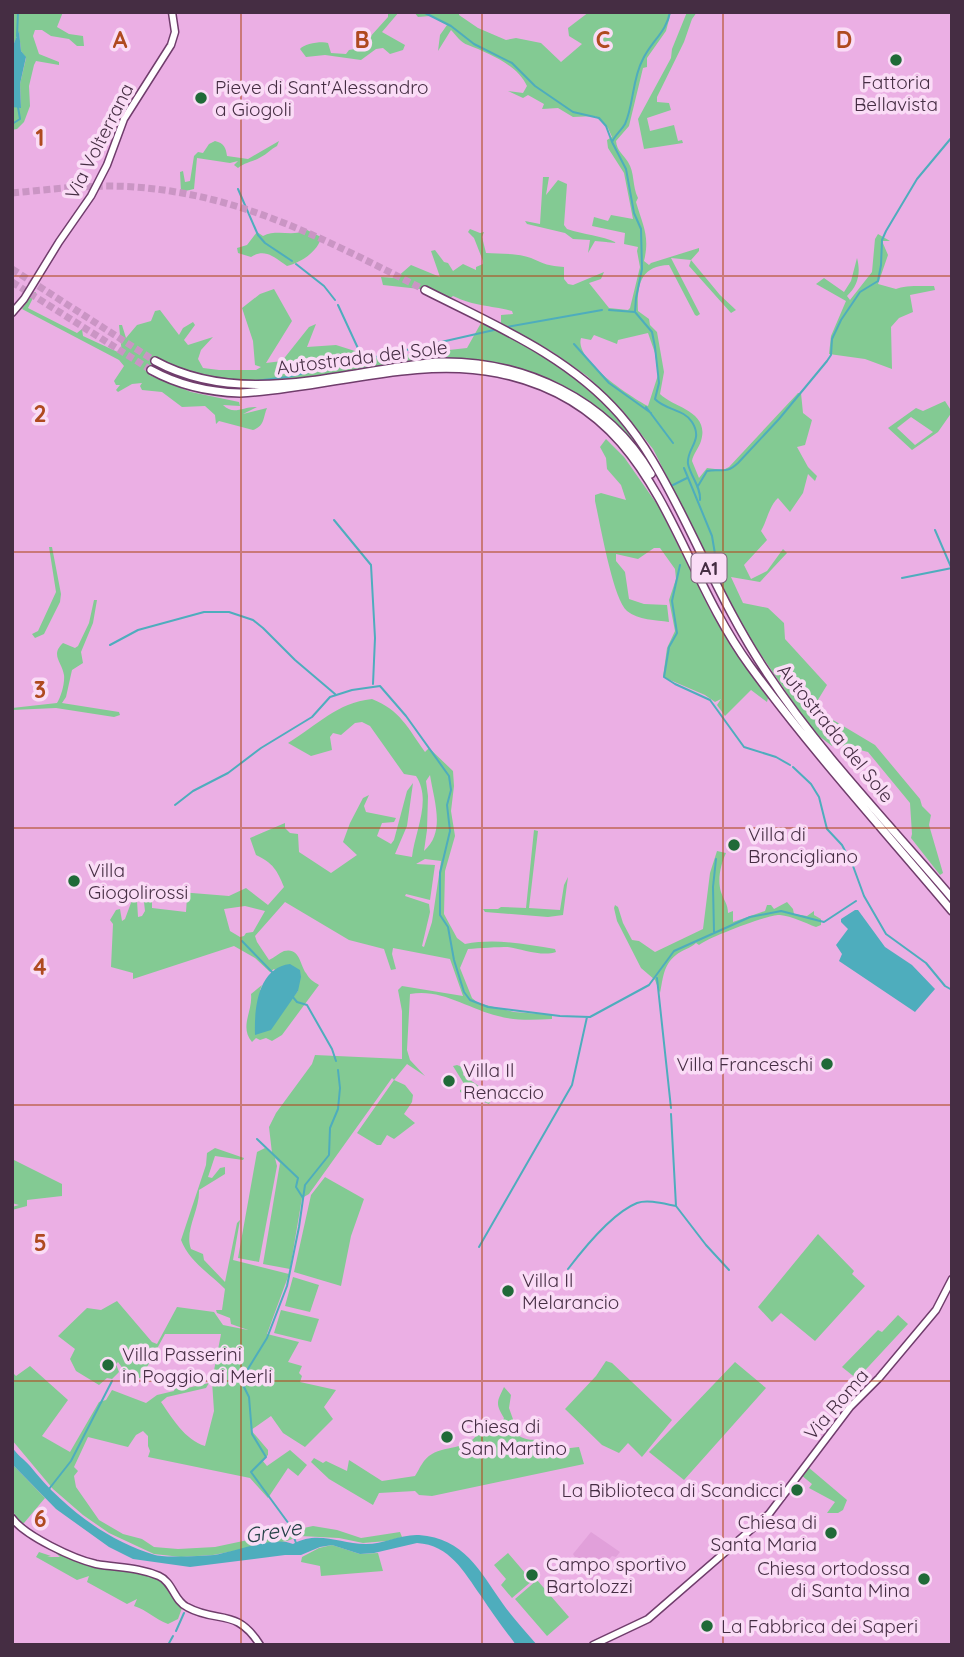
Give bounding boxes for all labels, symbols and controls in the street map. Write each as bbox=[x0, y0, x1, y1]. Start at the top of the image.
text: A bbox=[113, 25, 128, 54]
text: B bbox=[354, 25, 370, 54]
text: C bbox=[596, 25, 610, 54]
text: D bbox=[836, 25, 852, 54]
marker: Fattoria Bellavista bbox=[888, 52, 904, 68]
place label: Fattoria Bellavista bbox=[854, 70, 938, 116]
place label: Pieve di Sant'Alessandro a Giogoli bbox=[215, 75, 429, 121]
street label: Via Volterrana bbox=[60, 79, 138, 203]
marker: Pieve di Sant'Alessandro a Giogoli bbox=[193, 90, 209, 106]
text: 1 bbox=[36, 123, 44, 152]
street label: Autostrada del Sole bbox=[275, 335, 449, 379]
text: 2 bbox=[33, 399, 47, 428]
road number: A1 bbox=[692, 554, 726, 582]
street label: Autostrada del Sole bbox=[773, 659, 899, 807]
text: 3 bbox=[34, 675, 46, 704]
place label: Villa di Broncigliano bbox=[748, 822, 858, 868]
marker: Villa di Broncigliano bbox=[726, 837, 742, 853]
place label: Villa Giogolirossi bbox=[88, 858, 188, 904]
marker: Villa Giogolirossi bbox=[66, 873, 82, 889]
text: 4 bbox=[33, 952, 47, 981]
place label: Villa Franceschi bbox=[677, 1052, 813, 1076]
marker: Villa Franceschi bbox=[819, 1056, 835, 1072]
place label: Villa Il Renaccio bbox=[463, 1058, 544, 1104]
marker: Villa Il Renaccio bbox=[441, 1073, 457, 1089]
text: 5 bbox=[33, 1228, 47, 1257]
place label: Villa Il Melarancio bbox=[522, 1268, 619, 1314]
marker: Villa Il Melarancio bbox=[500, 1283, 516, 1299]
place label: Villa Passerini in Poggio ai Merli bbox=[122, 1342, 272, 1388]
marker: Villa Passerini in Poggio ai Merli bbox=[100, 1357, 116, 1373]
street label: Via Roma bbox=[799, 1364, 873, 1444]
place label: Chiesa di San Martino bbox=[461, 1414, 567, 1460]
marker: Chiesa di San Martino bbox=[439, 1429, 455, 1445]
place label: La Biblioteca di Scandicci bbox=[562, 1478, 783, 1502]
marker: La Biblioteca di Scandicci bbox=[789, 1482, 805, 1498]
text: 6 bbox=[34, 1504, 46, 1533]
place label: Chiesa di Santa Maria bbox=[711, 1510, 817, 1556]
water label: Greve bbox=[243, 1514, 304, 1548]
marker: Chiesa di Santa Maria bbox=[823, 1525, 839, 1541]
place label: Campo sportivo Bartolozzi bbox=[546, 1552, 687, 1598]
place label: Chiesa ortodossa di Santa Mina bbox=[757, 1556, 910, 1602]
marker: Campo sportivo Bartolozzi bbox=[524, 1567, 540, 1583]
marker: Chiesa ortodossa di Santa Mina bbox=[916, 1571, 932, 1587]
place label: La Fabbrica dei Saperi bbox=[721, 1614, 918, 1638]
marker: La Fabbrica dei Saperi bbox=[699, 1618, 715, 1634]

